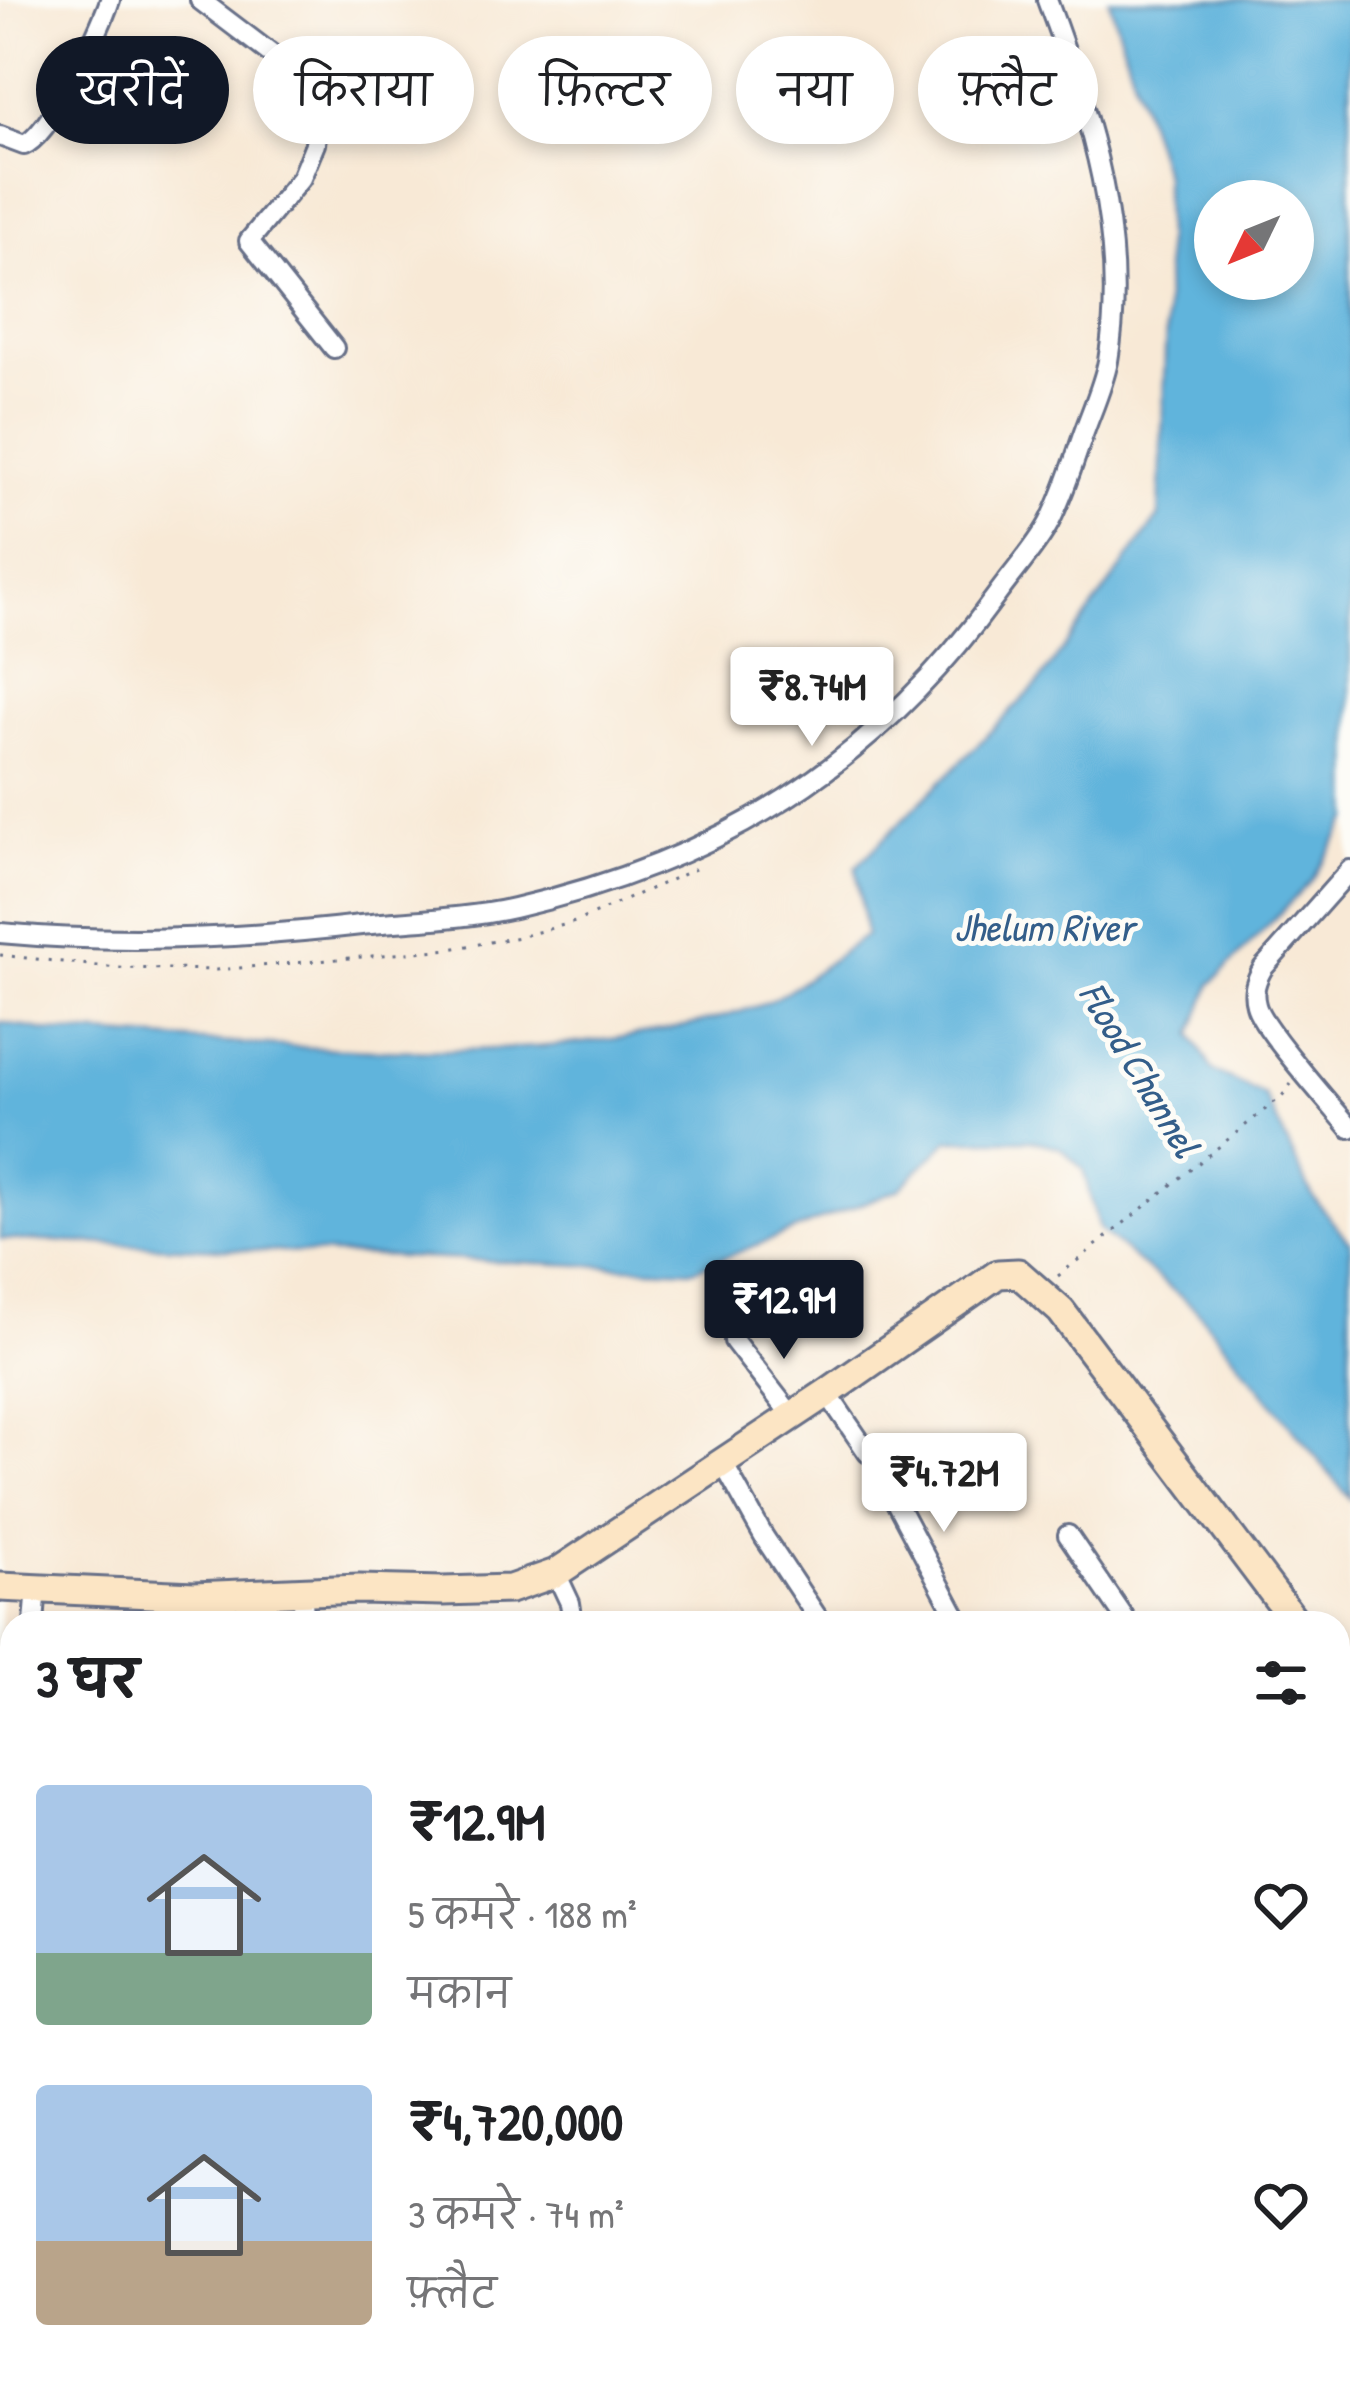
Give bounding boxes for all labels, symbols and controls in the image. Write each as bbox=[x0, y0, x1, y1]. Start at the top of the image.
chip: खरीदें bbox=[36, 36, 229, 144]
chip: किराया bbox=[253, 36, 474, 144]
chip: फ़िल्टर bbox=[498, 36, 712, 144]
chip: नया bbox=[736, 36, 894, 144]
chip: फ़्लैट bbox=[918, 36, 1098, 144]
north arrow bbox=[1194, 180, 1314, 300]
map controls bbox=[1194, 180, 1314, 300]
pin: ₹8.74M bbox=[714, 647, 910, 749]
text: ₹8.74M bbox=[757, 659, 867, 712]
water label: Jhelum River bbox=[954, 900, 1138, 953]
water label: Flood Channel bbox=[1068, 972, 1214, 1167]
pin: ₹12.9M bbox=[686, 1260, 882, 1362]
text: ₹12.9M bbox=[731, 1272, 837, 1325]
pin: ₹4.72M bbox=[846, 1433, 1042, 1535]
text: ₹4.72M bbox=[889, 1445, 999, 1498]
text: 3 घर bbox=[36, 1644, 138, 1713]
icon: filters bbox=[1248, 1650, 1314, 1716]
text: ₹12.9M bbox=[408, 1787, 545, 1856]
icon: home bbox=[132, 1833, 276, 1977]
icon: heart bbox=[1248, 1872, 1314, 1938]
text: 5 कमरे · 188 m² bbox=[408, 1887, 637, 1940]
text: मकान bbox=[408, 1966, 511, 2019]
text: ₹4,720,000 bbox=[408, 2087, 623, 2156]
icon: home bbox=[132, 2133, 276, 2277]
icon: heart bbox=[1248, 2172, 1314, 2238]
text: 3 कमरे · 74 m² bbox=[408, 2187, 624, 2240]
text: फ़्लैट bbox=[408, 2266, 497, 2319]

